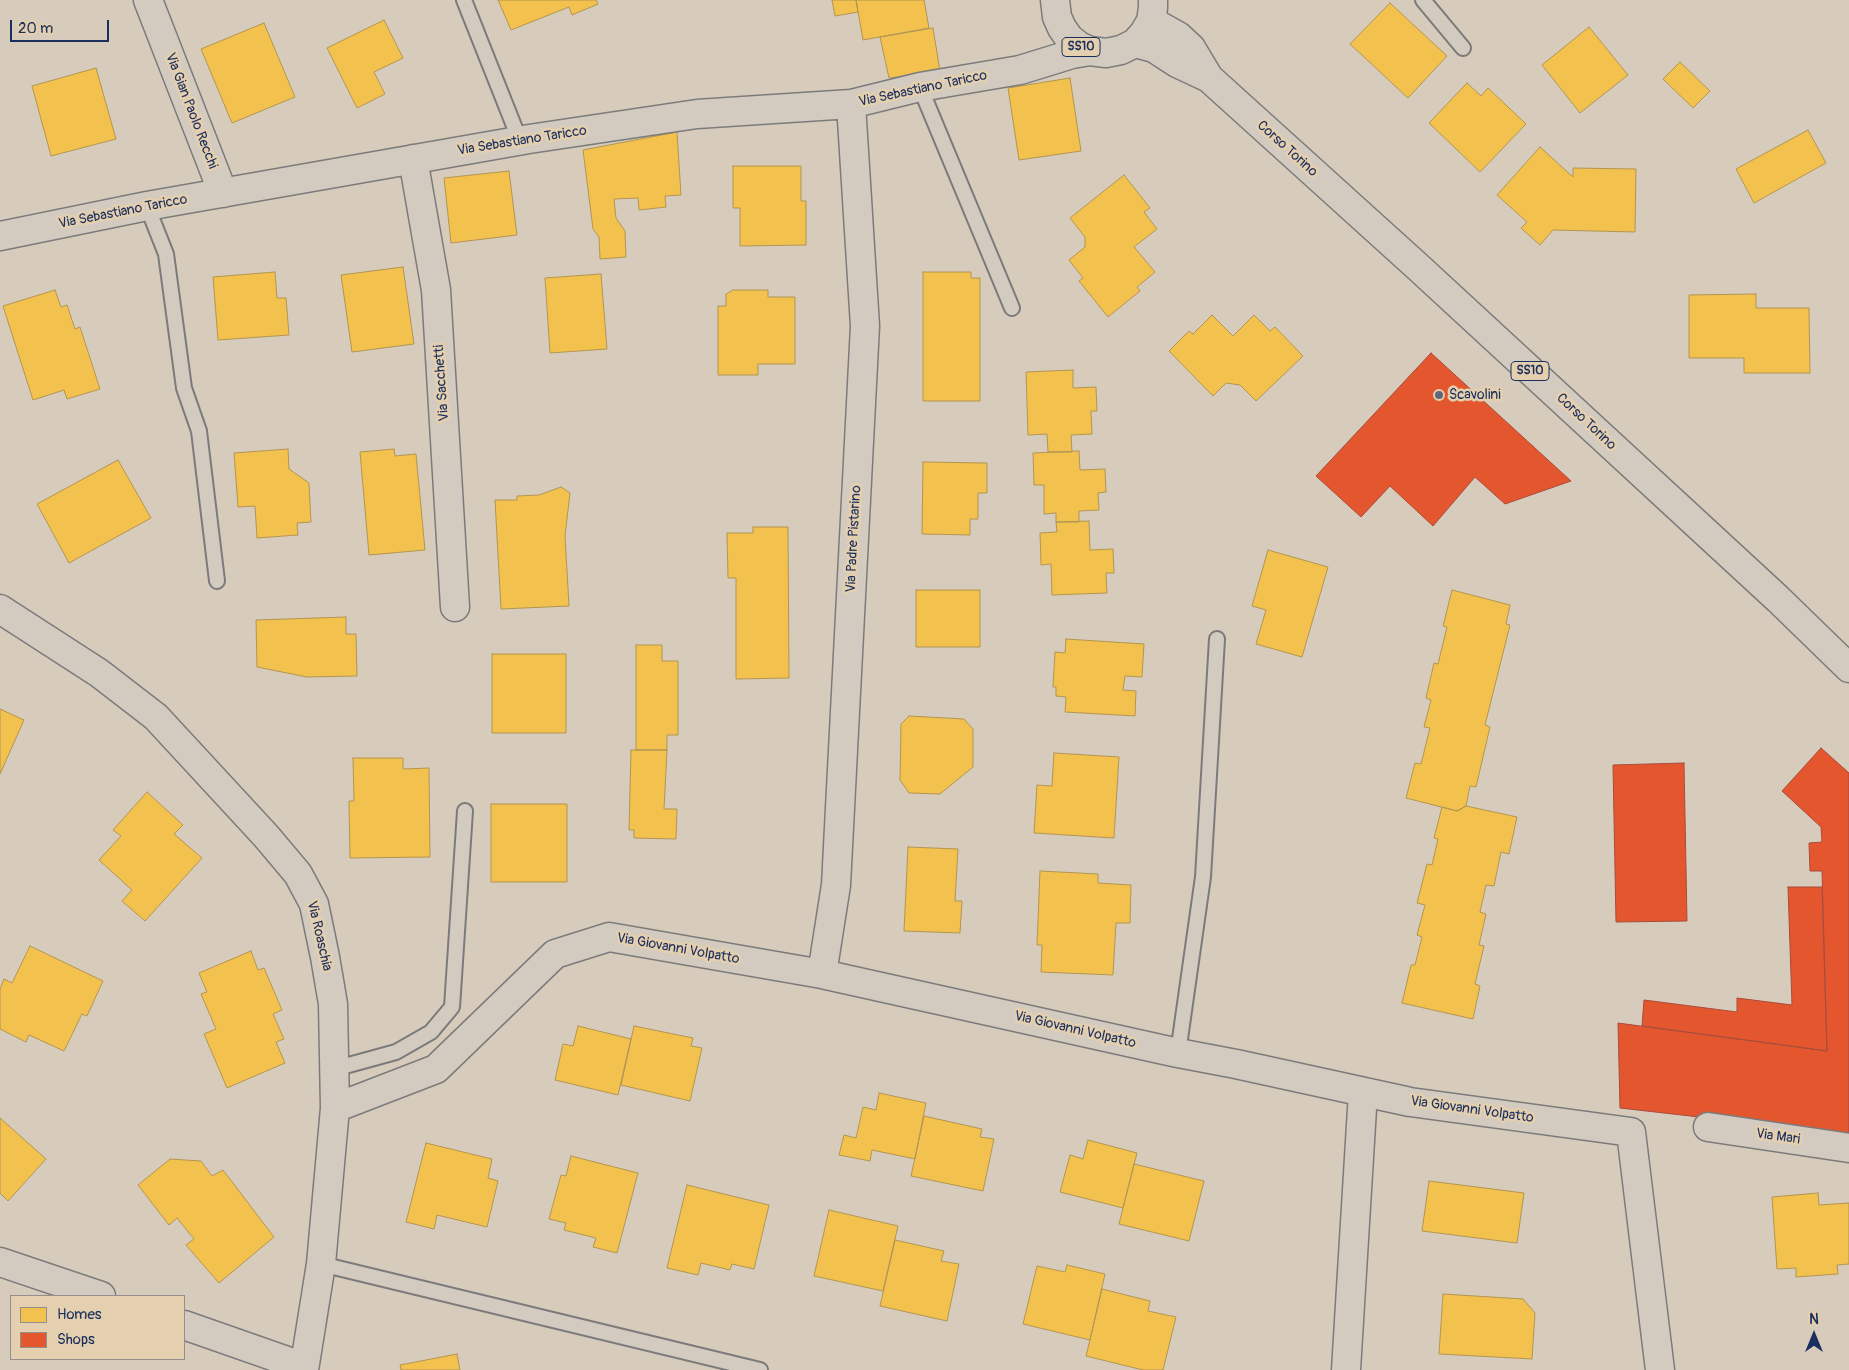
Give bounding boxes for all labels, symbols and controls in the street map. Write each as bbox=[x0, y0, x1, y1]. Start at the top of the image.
scale bar bbox=[12, 10, 111, 42]
text: 20 m bbox=[18, 19, 53, 38]
road number: SS10 bbox=[1062, 38, 1100, 56]
street label: Via Gian Paolo Recchi bbox=[161, 51, 221, 171]
street label: Via Sebastiano Taricco bbox=[857, 67, 989, 111]
street label: Corso Torino bbox=[1253, 117, 1321, 181]
street label: Via Sebastiano Taricco bbox=[456, 122, 588, 160]
street label: Via Sebastiano Taricco bbox=[57, 191, 189, 233]
street label: Via Sacchetti bbox=[431, 344, 453, 422]
road number: SS10 bbox=[1511, 362, 1549, 381]
place label: Scavolini bbox=[1449, 387, 1501, 403]
marker: Scavolini bbox=[1433, 389, 1445, 401]
street label: Corso Torino bbox=[1553, 390, 1619, 454]
street label: Via Padre Pistarino bbox=[843, 485, 865, 593]
street label: Via Roaschia bbox=[303, 899, 335, 973]
street label: Via Giovanni Volpatto bbox=[615, 930, 741, 968]
street label: Via Giovanni Volpatto bbox=[1013, 1008, 1137, 1052]
street label: Via Giovanni Volpatto bbox=[1409, 1093, 1535, 1127]
street label: Via Mari bbox=[1755, 1126, 1801, 1148]
legend bbox=[10, 1295, 185, 1360]
text: Homes bbox=[57, 1305, 102, 1324]
north arrow bbox=[1789, 1310, 1839, 1360]
text: N bbox=[1809, 1311, 1819, 1328]
text: Shops bbox=[57, 1330, 95, 1349]

